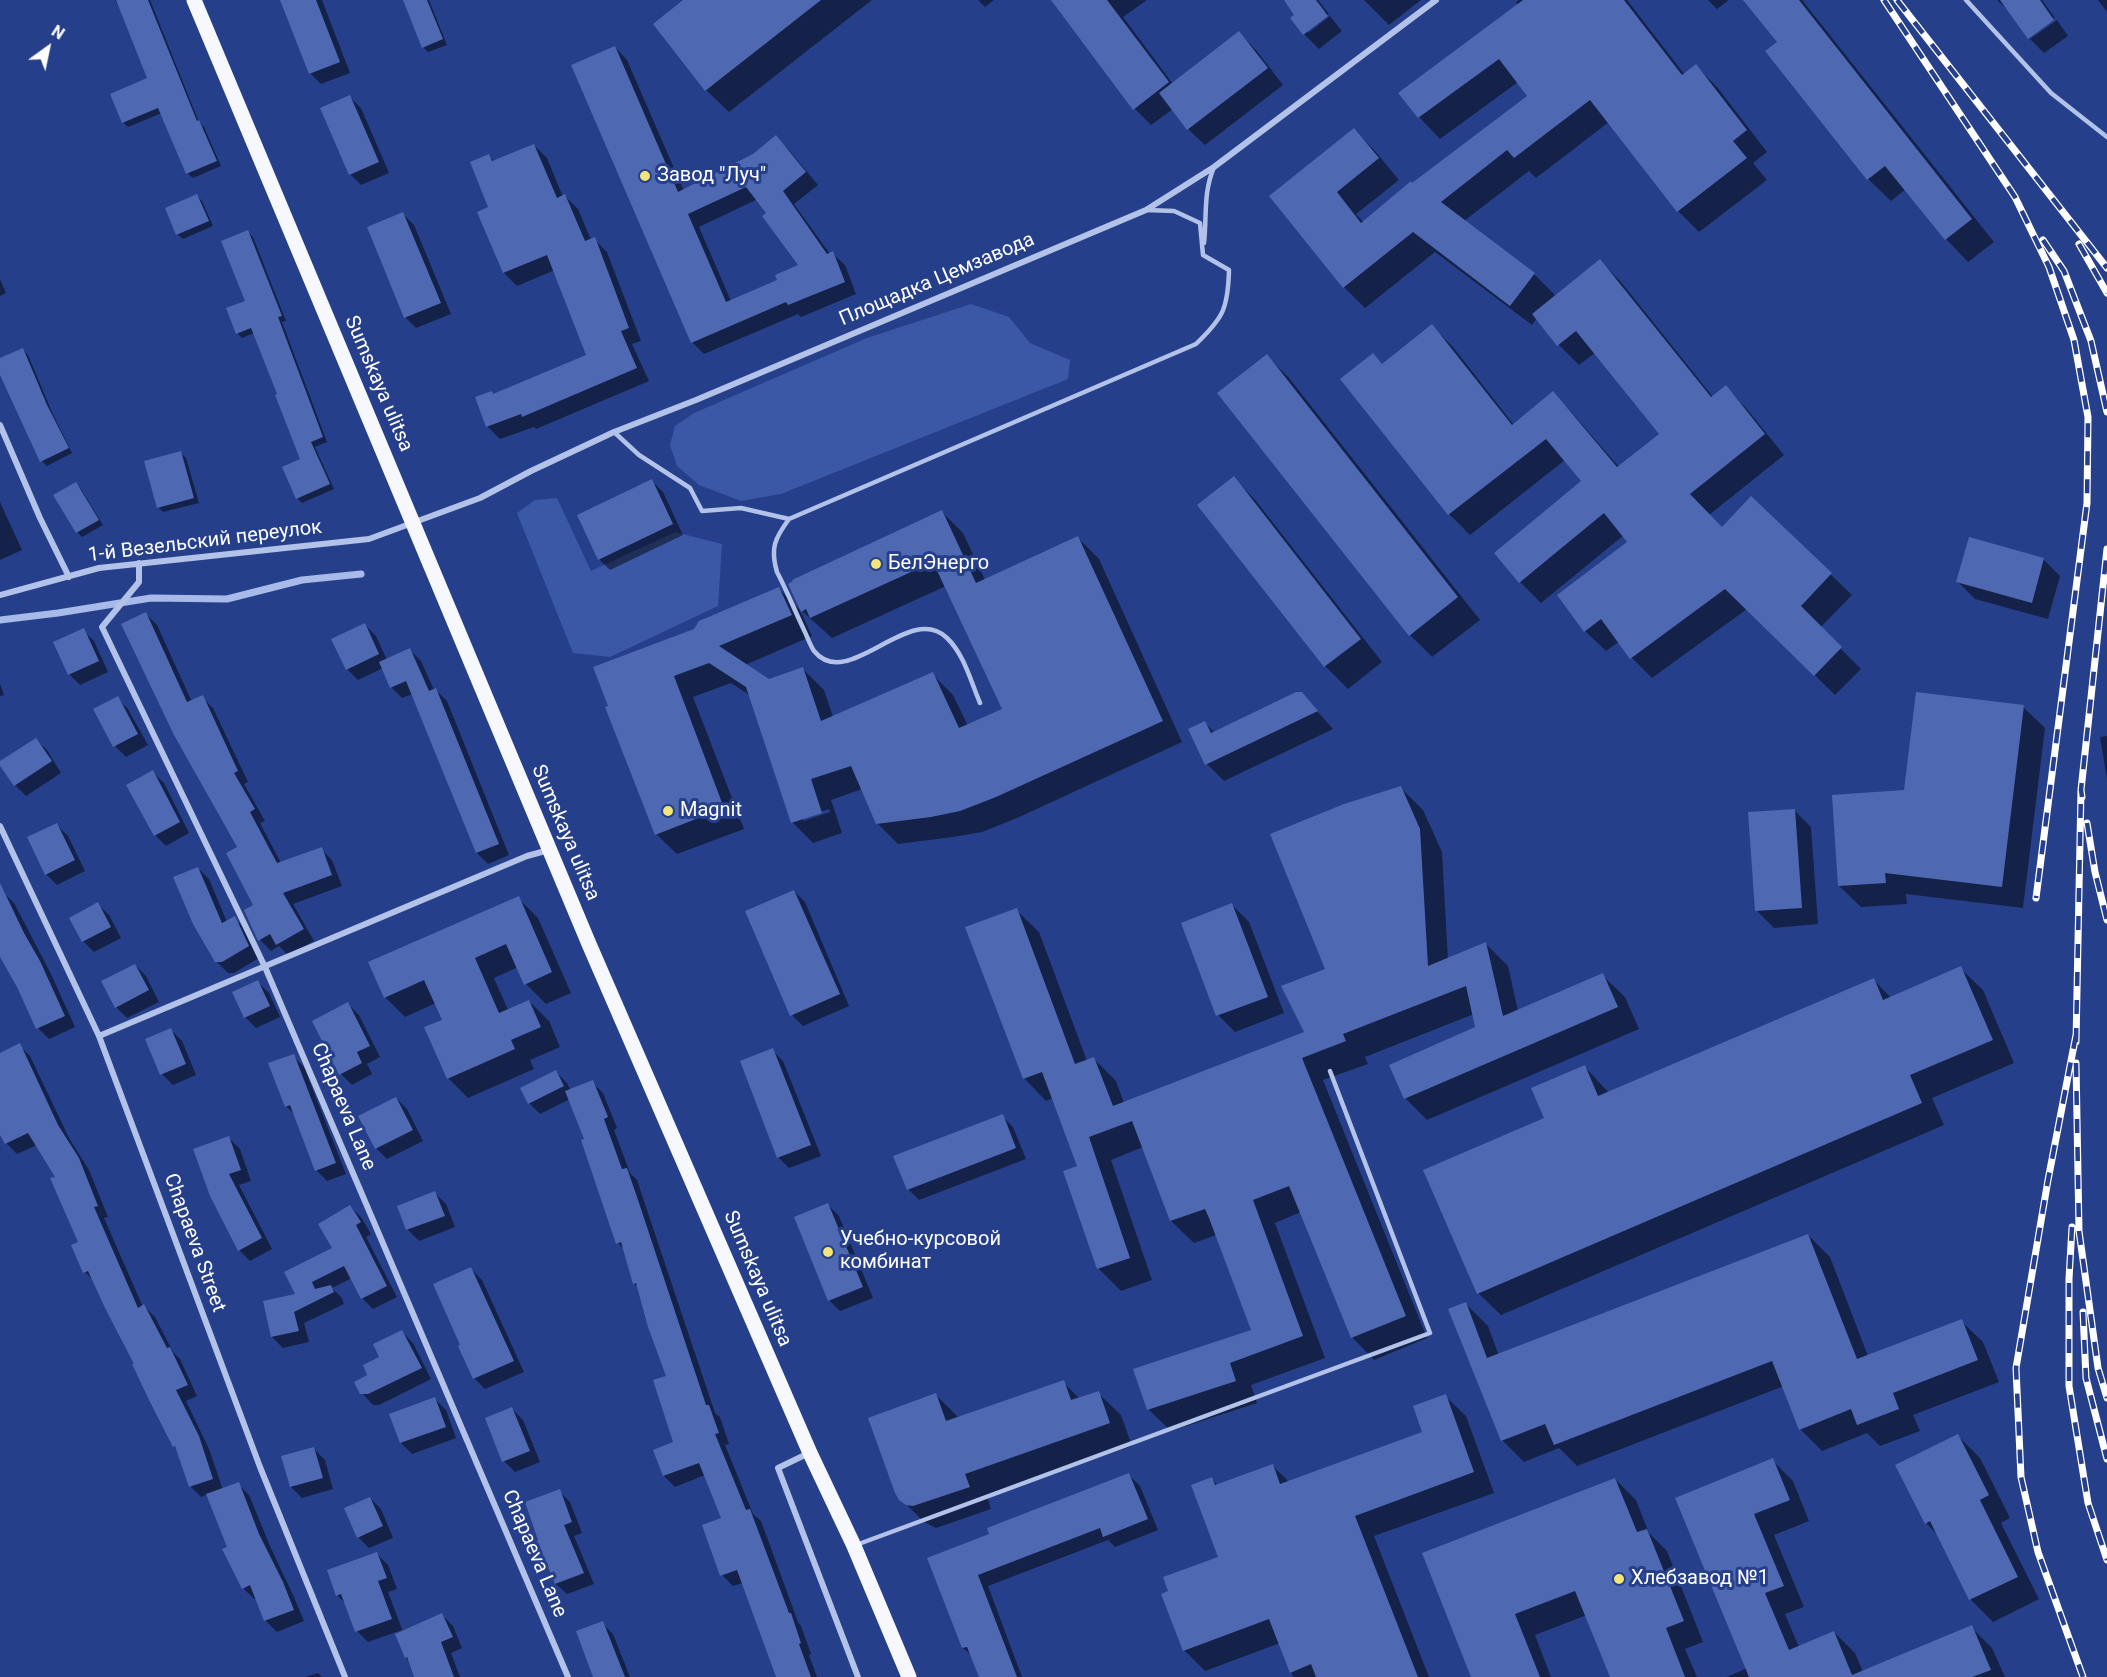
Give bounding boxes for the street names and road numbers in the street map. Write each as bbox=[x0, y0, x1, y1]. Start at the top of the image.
street label: Площадка Цемзавода bbox=[836, 228, 1038, 332]
street label: Sumskaya ulitsa bbox=[339, 312, 417, 456]
street label: 1-й Везельский переулок bbox=[87, 516, 323, 568]
street label: Sumskaya ulitsa bbox=[526, 761, 604, 905]
street label: Chapaeva Lane bbox=[305, 1040, 381, 1174]
street label: Chapaeva Street bbox=[158, 1170, 230, 1316]
street label: Sumskaya ulitsa bbox=[718, 1207, 796, 1351]
street label: Chapaeva Lane bbox=[496, 1487, 572, 1621]

